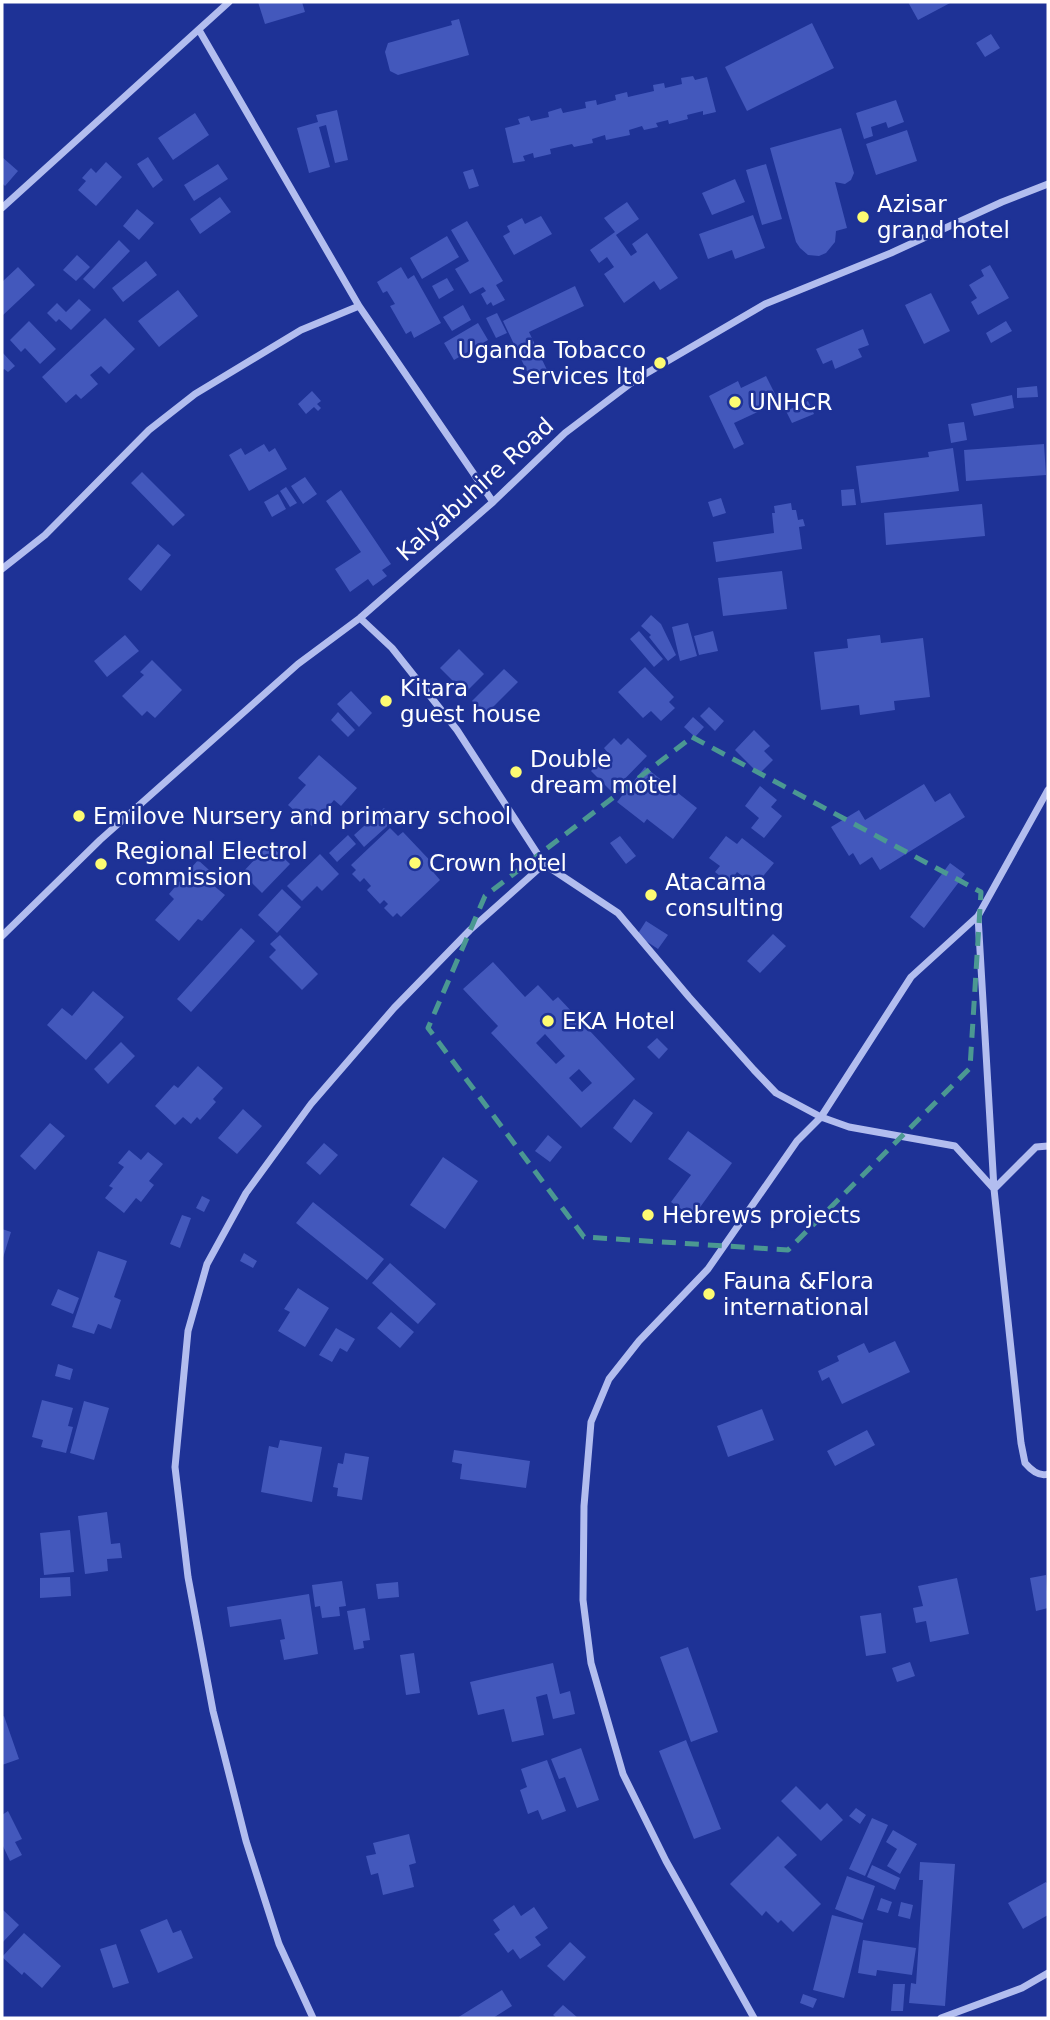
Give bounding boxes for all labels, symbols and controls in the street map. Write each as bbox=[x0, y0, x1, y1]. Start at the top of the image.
place label: Azisar grand hotel bbox=[877, 191, 1010, 243]
marker: Azisar grand hotel bbox=[855, 209, 871, 225]
place label: Uganda Tobacco Services ltd bbox=[458, 337, 646, 389]
marker: Uganda Tobacco Services ltd bbox=[652, 355, 668, 371]
place label: UNHCR bbox=[749, 389, 832, 415]
marker: UNHCR bbox=[727, 394, 743, 410]
street label: Kalyabuhire Road bbox=[392, 412, 558, 566]
place label: Kitara guest house bbox=[400, 675, 541, 727]
marker: Kitara guest house bbox=[378, 693, 394, 709]
place label: Double dream motel bbox=[530, 746, 678, 798]
marker: Double dream motel bbox=[508, 764, 524, 780]
place label: Emilove Nursery and primary school bbox=[93, 803, 511, 829]
marker: Emilove Nursery and primary school bbox=[71, 808, 87, 824]
place label: Regional Electrol commission bbox=[115, 838, 308, 890]
place label: Crown hotel bbox=[429, 850, 567, 876]
marker: Crown hotel bbox=[407, 855, 423, 871]
marker: Regional Electrol commission bbox=[93, 856, 109, 872]
place label: Atacama consulting bbox=[665, 869, 784, 921]
marker: Atacama consulting bbox=[643, 887, 659, 903]
place label: EKA Hotel bbox=[562, 1008, 675, 1034]
marker: EKA Hotel bbox=[540, 1013, 556, 1029]
place label: Hebrews projects bbox=[662, 1202, 861, 1228]
marker: Hebrews projects bbox=[640, 1207, 656, 1223]
place label: Fauna &Flora international bbox=[723, 1268, 874, 1320]
marker: Fauna &Flora international bbox=[701, 1286, 717, 1302]

